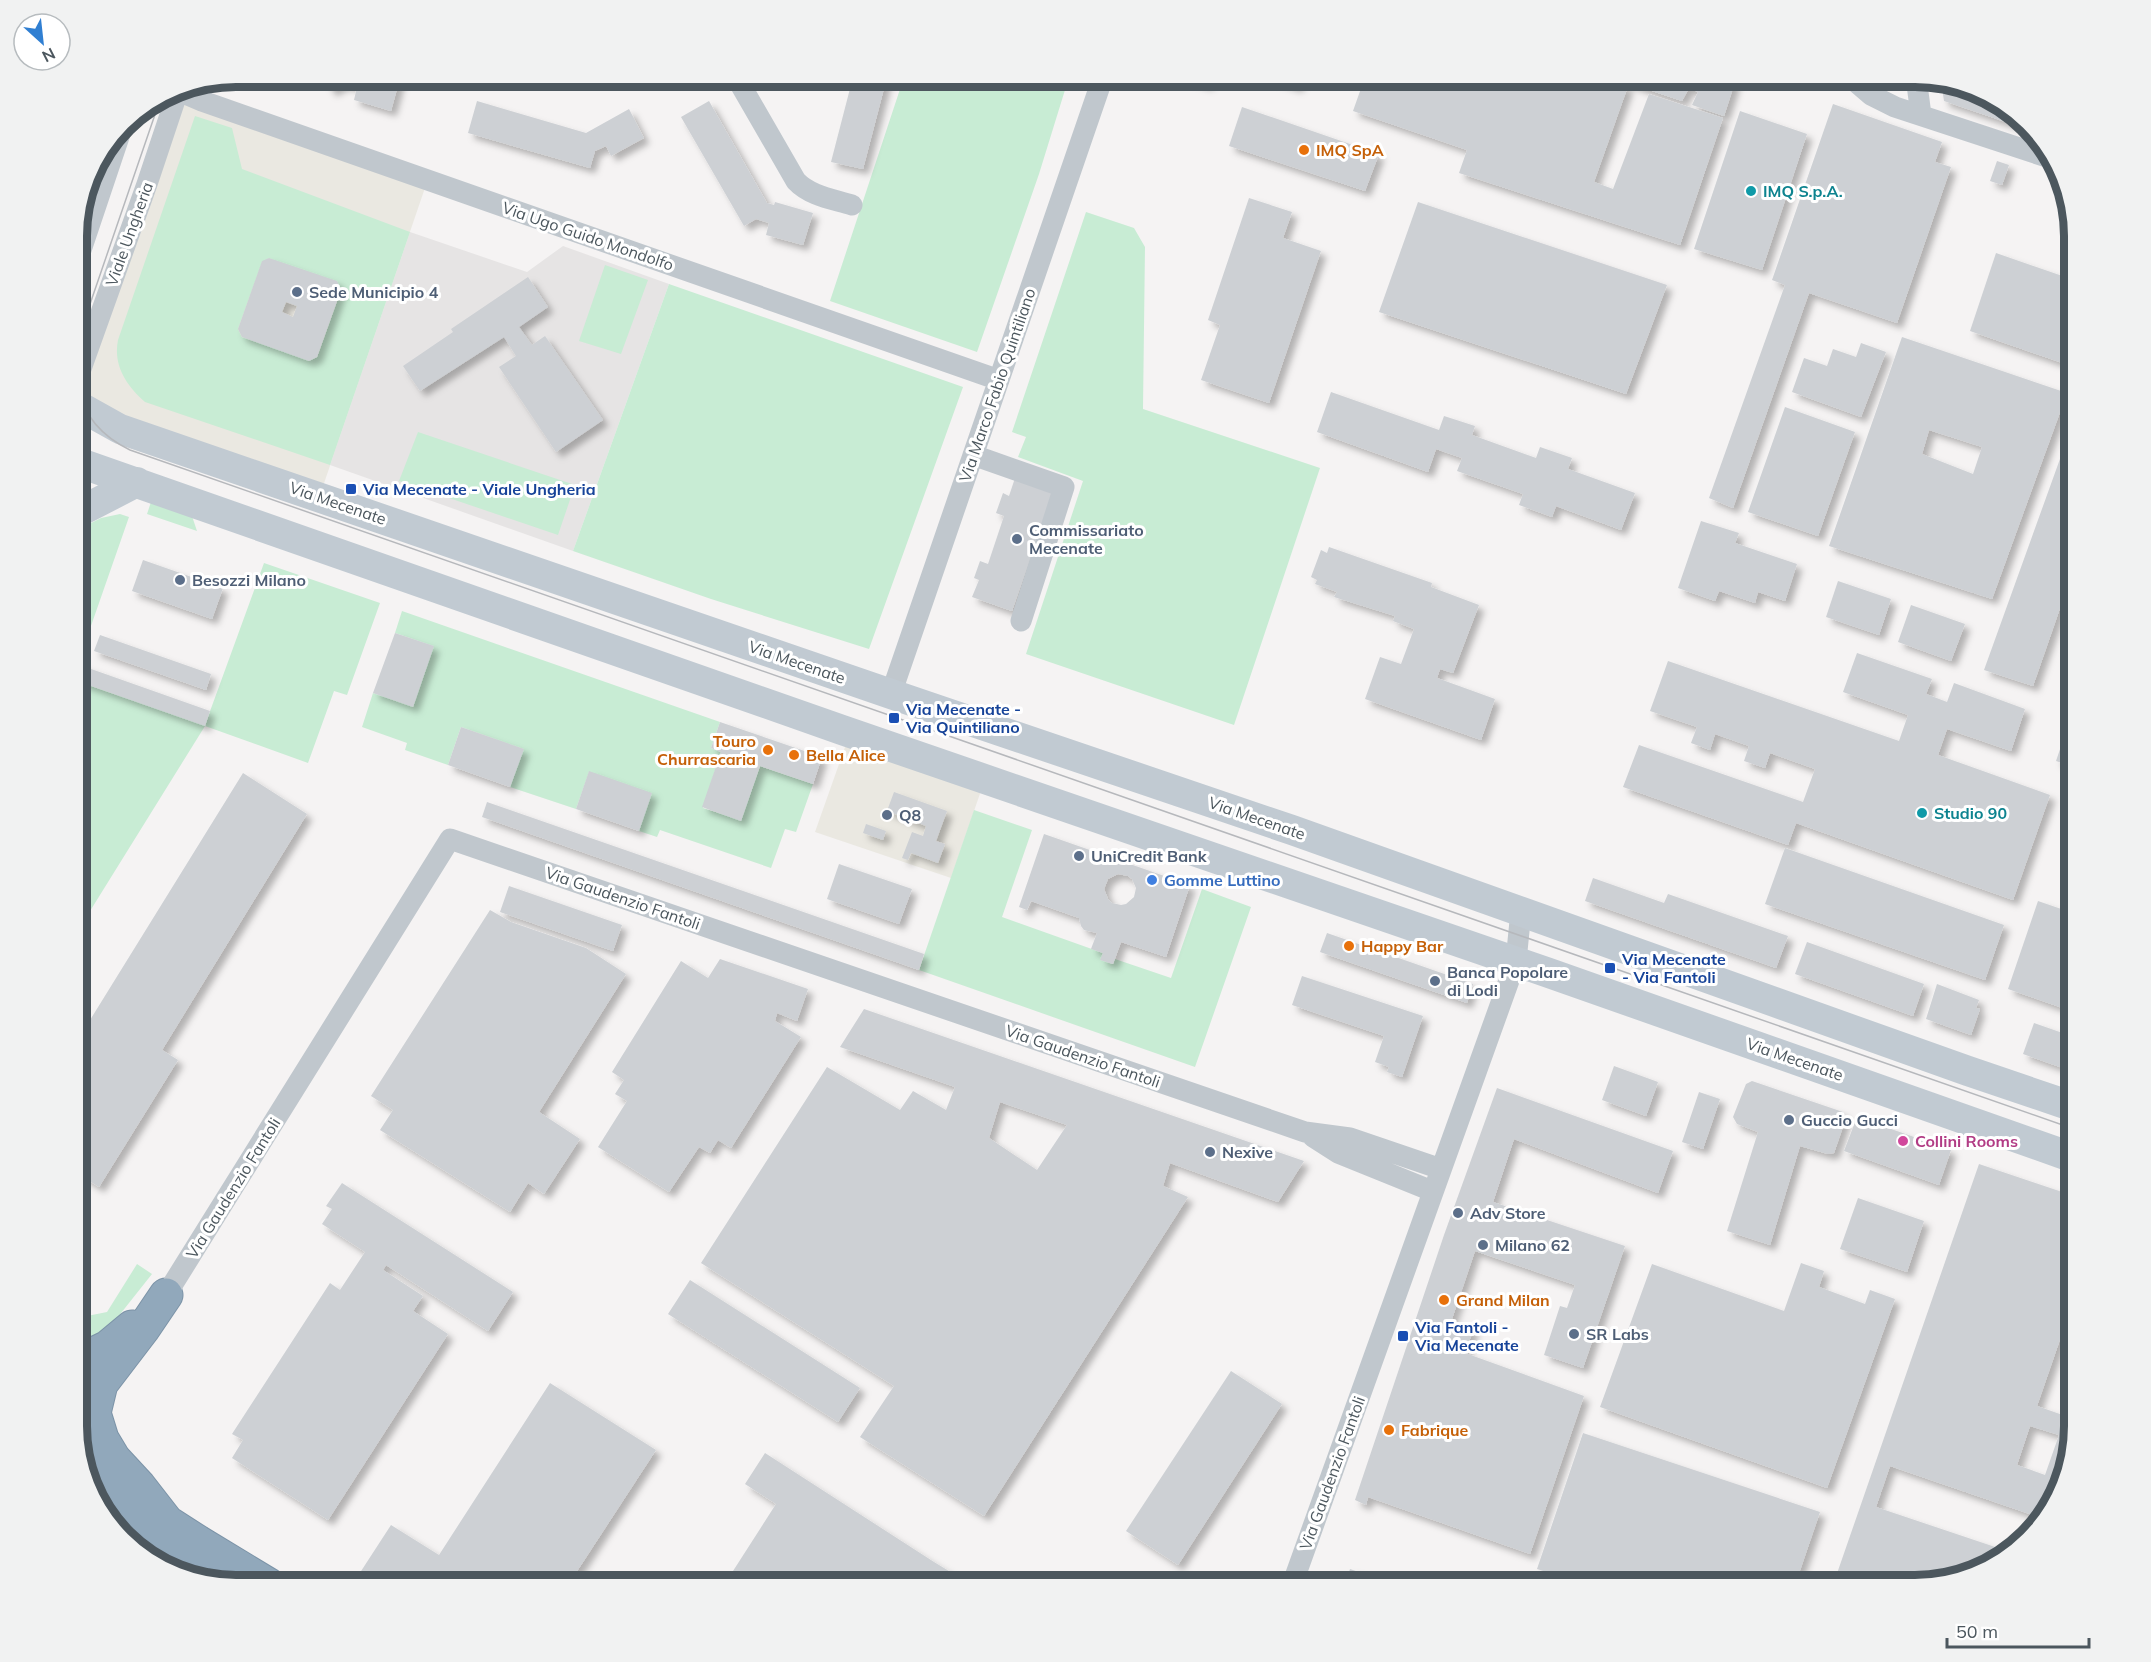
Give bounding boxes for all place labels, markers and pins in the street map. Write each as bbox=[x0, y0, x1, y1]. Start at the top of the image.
place label: IMQ SpA bbox=[1316, 140, 1384, 160]
marker: IMQ SpA bbox=[1297, 143, 1311, 157]
place label: IMQ S.p.A. bbox=[1763, 181, 1843, 201]
marker: IMQ S.p.A. bbox=[1744, 184, 1758, 198]
place label: Sede Municipio 4 bbox=[309, 282, 439, 302]
marker: Sede Municipio 4 bbox=[290, 285, 304, 299]
place label: Via Mecenate - Viale Ungheria bbox=[362, 479, 596, 499]
marker: Via Mecenate - Viale Ungheria bbox=[344, 482, 358, 496]
place label: Commissariato Mecenate bbox=[1029, 520, 1144, 558]
marker: Commissariato Mecenate bbox=[1010, 532, 1024, 546]
place label: Besozzi Milano bbox=[192, 570, 306, 590]
marker: Besozzi Milano bbox=[173, 573, 187, 587]
place label: Via Mecenate - Via Quintiliano bbox=[905, 699, 1021, 737]
marker: Via Mecenate - Via Quintiliano bbox=[887, 711, 901, 725]
place label: Touro Churrascaria bbox=[657, 731, 756, 769]
marker: Touro Churrascaria bbox=[761, 743, 775, 757]
place label: Bella Alice bbox=[806, 745, 886, 765]
marker: Bella Alice bbox=[787, 748, 801, 762]
place label: Studio 90 bbox=[1934, 803, 2007, 823]
place label: Q8 bbox=[899, 805, 922, 825]
marker: Studio 90 bbox=[1915, 806, 1929, 820]
marker: Q8 bbox=[880, 808, 894, 822]
place label: UniCredit Bank bbox=[1091, 846, 1208, 866]
marker: UniCredit Bank bbox=[1072, 849, 1086, 863]
place label: Gomme Luttino bbox=[1164, 870, 1281, 890]
marker: Gomme Luttino bbox=[1145, 873, 1159, 887]
place label: Happy Bar bbox=[1361, 936, 1444, 956]
marker: Happy Bar bbox=[1342, 939, 1356, 953]
place label: Via Mecenate - Via Fantoli bbox=[1621, 949, 1726, 987]
marker: Via Mecenate - Via Fantoli bbox=[1603, 961, 1617, 975]
place label: Banca Popolare di Lodi bbox=[1447, 962, 1568, 1000]
marker: Banca Popolare di Lodi bbox=[1428, 974, 1442, 988]
place label: Guccio Gucci bbox=[1801, 1110, 1898, 1130]
marker: Guccio Gucci bbox=[1782, 1113, 1796, 1127]
place label: Collini Rooms bbox=[1915, 1131, 2018, 1151]
marker: Collini Rooms bbox=[1896, 1134, 1910, 1148]
place label: Nexive bbox=[1222, 1142, 1273, 1162]
marker: Nexive bbox=[1203, 1145, 1217, 1159]
place label: Adv Store bbox=[1470, 1203, 1546, 1223]
marker: Adv Store bbox=[1451, 1206, 1465, 1220]
place label: Milano 62 bbox=[1495, 1235, 1570, 1255]
marker: Milano 62 bbox=[1476, 1238, 1490, 1252]
place label: Grand Milan bbox=[1456, 1290, 1550, 1310]
marker: Grand Milan bbox=[1437, 1293, 1451, 1307]
place label: Via Fantoli - Via Mecenate bbox=[1414, 1317, 1519, 1355]
place label: SR Labs bbox=[1586, 1324, 1649, 1344]
marker: SR Labs bbox=[1567, 1327, 1581, 1341]
marker: Via Fantoli - Via Mecenate bbox=[1396, 1329, 1410, 1343]
place label: Fabrique bbox=[1401, 1420, 1469, 1440]
marker: Fabrique bbox=[1382, 1423, 1396, 1437]

